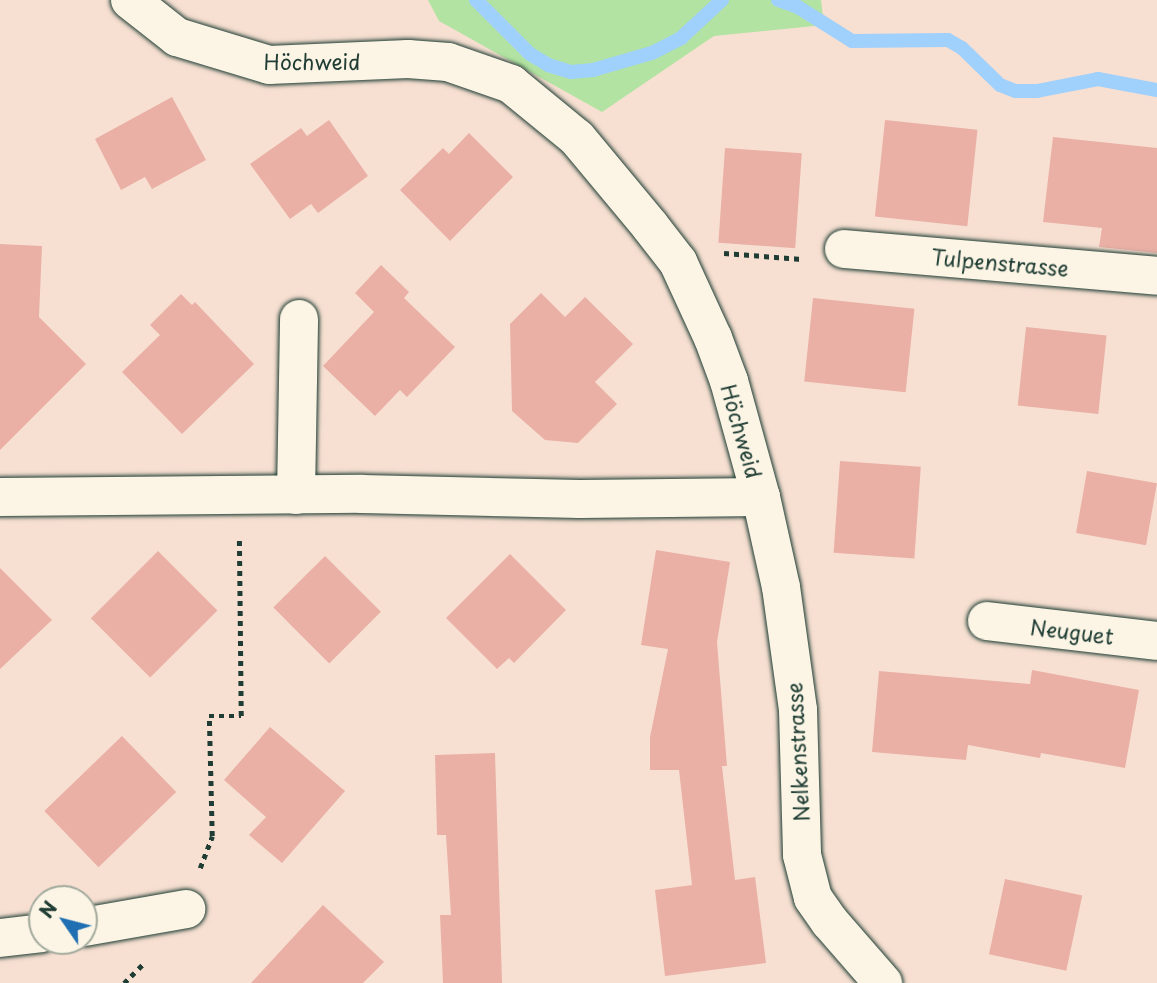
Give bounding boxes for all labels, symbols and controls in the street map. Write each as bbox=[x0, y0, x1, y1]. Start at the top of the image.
street label: Höchweid bbox=[264, 48, 360, 74]
street label: Tulpenstrasse bbox=[930, 243, 1070, 281]
street label: Höchweid bbox=[717, 381, 767, 481]
street label: Neuguet bbox=[1029, 613, 1115, 649]
street label: Nelkenstrasse bbox=[781, 682, 813, 822]
north arrow bbox=[28, 885, 98, 955]
text: N bbox=[32, 895, 63, 923]

